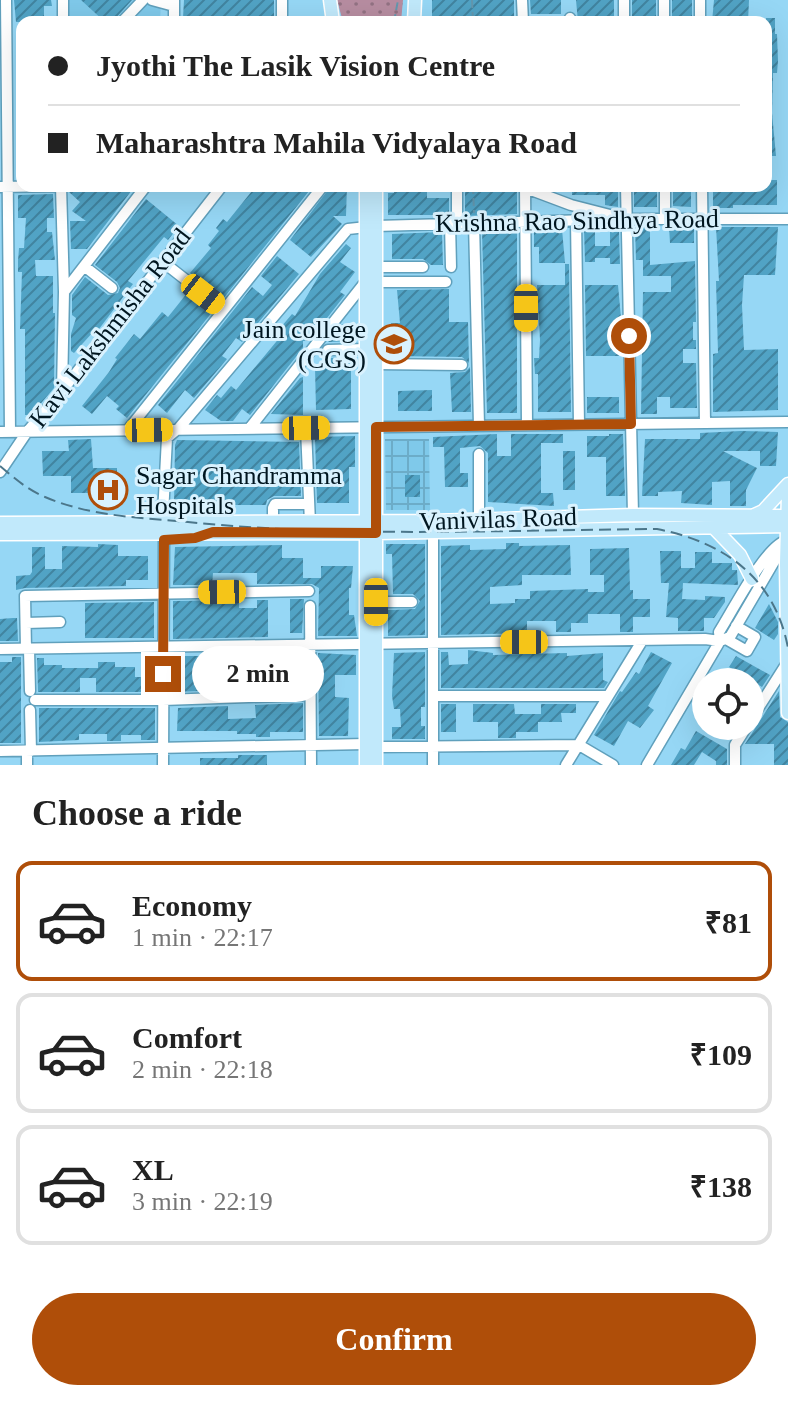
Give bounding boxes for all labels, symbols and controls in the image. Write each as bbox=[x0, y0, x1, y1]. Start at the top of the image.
text: Jyothi The Lasik Vision Centre bbox=[96, 49, 495, 82]
text: Maharashtra Mahila Vidyalaya Road bbox=[96, 126, 577, 159]
street label: Krishna Rao Sindhya Road bbox=[435, 204, 719, 238]
street label: Kavi Lakshmisha Road bbox=[23, 223, 197, 433]
car bbox=[177, 270, 229, 318]
car bbox=[514, 284, 538, 332]
place label: Jain college (CGS) bbox=[243, 315, 366, 374]
route start bbox=[611, 318, 647, 354]
school or university icon: Jain college (CGS) bbox=[373, 323, 415, 365]
car bbox=[282, 416, 330, 440]
car bbox=[125, 418, 173, 442]
place label: Sagar Chandramma Hospitals bbox=[136, 461, 342, 520]
hospital icon: Sagar Chandramma Hospitals bbox=[87, 469, 129, 511]
street label: Vanivilas Road bbox=[418, 502, 578, 536]
car bbox=[364, 578, 388, 626]
car bbox=[198, 580, 246, 604]
car bbox=[500, 630, 548, 654]
callout: 2 min bbox=[191, 646, 323, 702]
route end bbox=[145, 656, 181, 692]
text: 2 min bbox=[227, 659, 289, 688]
map controls bbox=[692, 668, 764, 740]
button: locate bbox=[692, 668, 764, 740]
text: Choose a ride bbox=[32, 793, 242, 833]
icon: car bbox=[36, 885, 108, 957]
text: Economy bbox=[132, 889, 252, 922]
text: ₹81 bbox=[705, 906, 752, 939]
text: 1 min · 22:17 bbox=[132, 923, 273, 952]
icon: car bbox=[36, 1017, 108, 1089]
text: Comfort bbox=[132, 1021, 242, 1054]
text: ₹109 bbox=[690, 1038, 752, 1071]
text: 2 min · 22:18 bbox=[132, 1055, 273, 1084]
icon: car bbox=[36, 1149, 108, 1221]
text: XL bbox=[132, 1153, 174, 1186]
text: ₹138 bbox=[690, 1170, 752, 1203]
text: 3 min · 22:19 bbox=[132, 1187, 273, 1216]
button: Confirm bbox=[32, 1293, 756, 1385]

